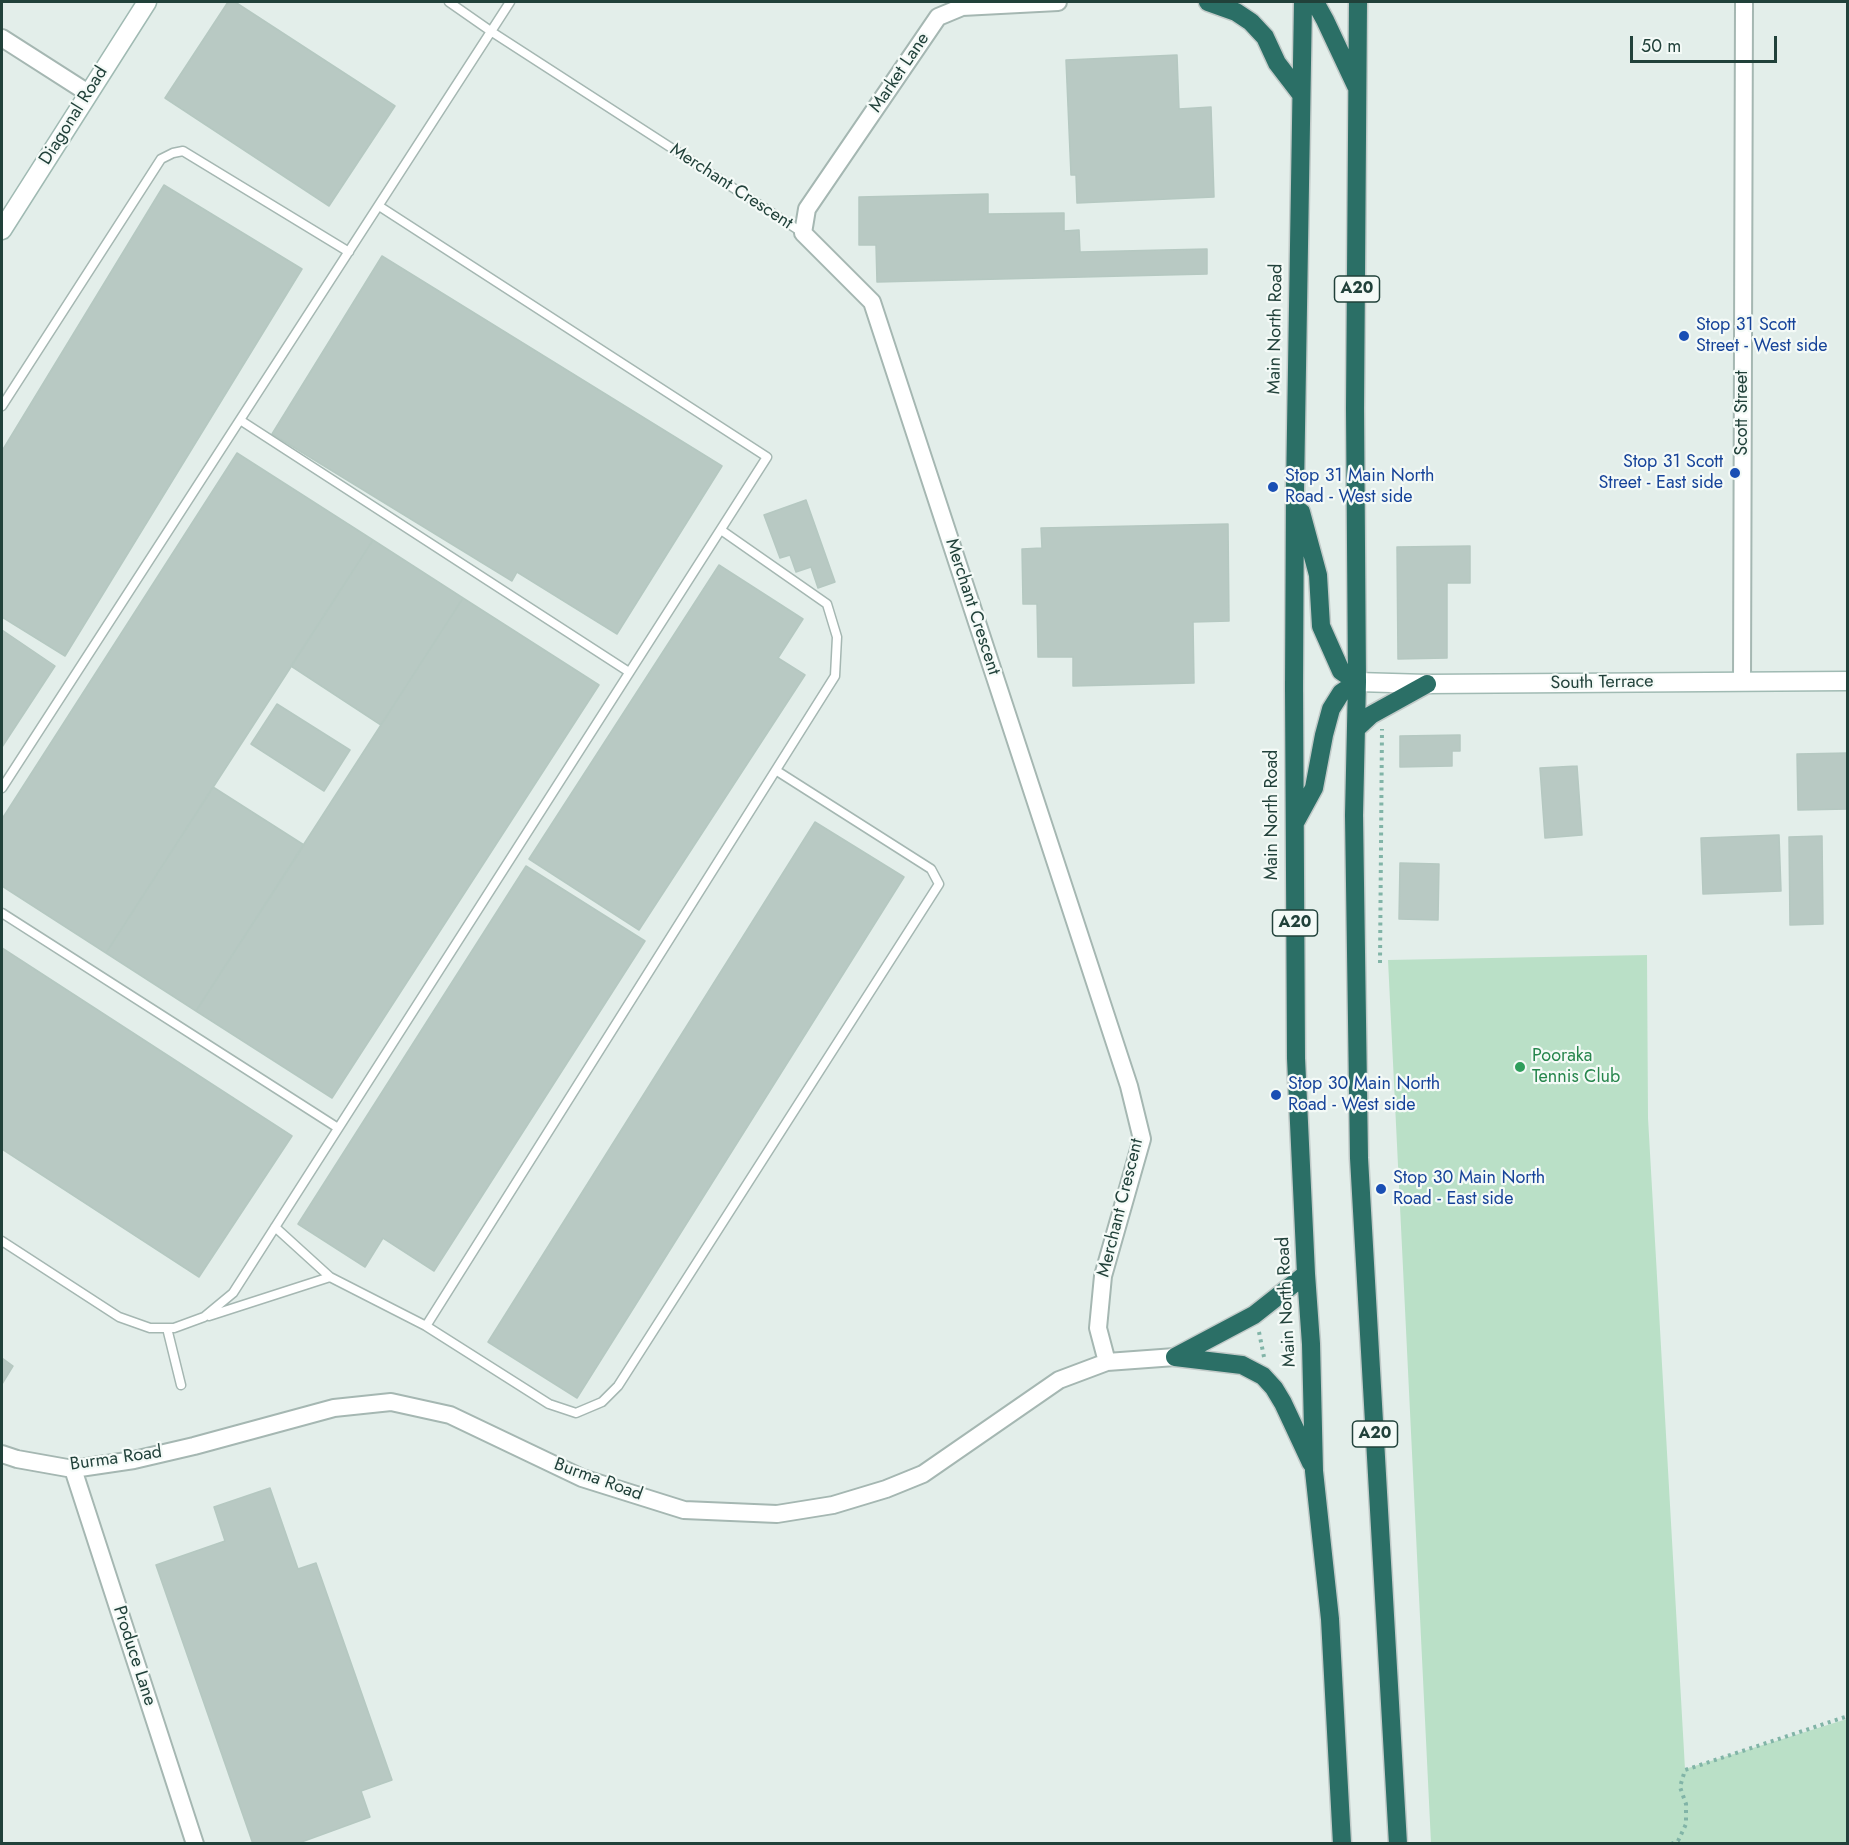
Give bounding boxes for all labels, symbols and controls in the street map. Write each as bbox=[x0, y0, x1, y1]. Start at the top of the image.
scale bar bbox=[1633, 24, 1780, 62]
street label: Market Lane bbox=[865, 29, 935, 117]
text: 50 m bbox=[1641, 33, 1681, 59]
street label: Diagonal Road bbox=[35, 63, 113, 169]
street label: Merchant Crescent bbox=[666, 139, 796, 235]
street label: Main North Road bbox=[1264, 263, 1288, 395]
road number: A20 bbox=[1334, 276, 1380, 302]
place label: Stop 31 Scott Street - West side bbox=[1696, 315, 1828, 358]
marker: Stop 31 Scott Street - West side bbox=[1677, 329, 1691, 343]
street label: Scott Street bbox=[1732, 370, 1754, 456]
place label: Stop 31 Scott Street - East side bbox=[1598, 452, 1723, 494]
place label: Stop 31 Main North Road - West side bbox=[1285, 466, 1434, 508]
marker: Stop 31 Scott Street - East side bbox=[1728, 466, 1742, 480]
marker: Stop 31 Main North Road - West side bbox=[1266, 480, 1280, 494]
street label: Merchant Crescent bbox=[940, 536, 1004, 678]
street label: South Terrace bbox=[1550, 671, 1654, 695]
street label: Main North Road bbox=[1262, 750, 1284, 880]
road number: A20 bbox=[1272, 910, 1318, 936]
place label: Pooraka Tennis Club bbox=[1532, 1046, 1620, 1088]
marker: Pooraka Tennis Club bbox=[1513, 1060, 1527, 1074]
place label: Stop 30 Main North Road - West side bbox=[1288, 1074, 1440, 1116]
marker: Stop 30 Main North Road - West side bbox=[1269, 1088, 1283, 1102]
street label: Merchant Crescent bbox=[1093, 1136, 1149, 1280]
place label: Stop 30 Main North Road - East side bbox=[1393, 1168, 1545, 1210]
marker: Stop 30 Main North Road - East side bbox=[1374, 1182, 1388, 1196]
street label: Main North Road bbox=[1273, 1236, 1301, 1368]
road number: A20 bbox=[1352, 1421, 1398, 1447]
street label: Burma Road bbox=[69, 1442, 163, 1476]
street label: Burma Road bbox=[551, 1454, 645, 1506]
street label: Produce Lane bbox=[108, 1603, 160, 1709]

